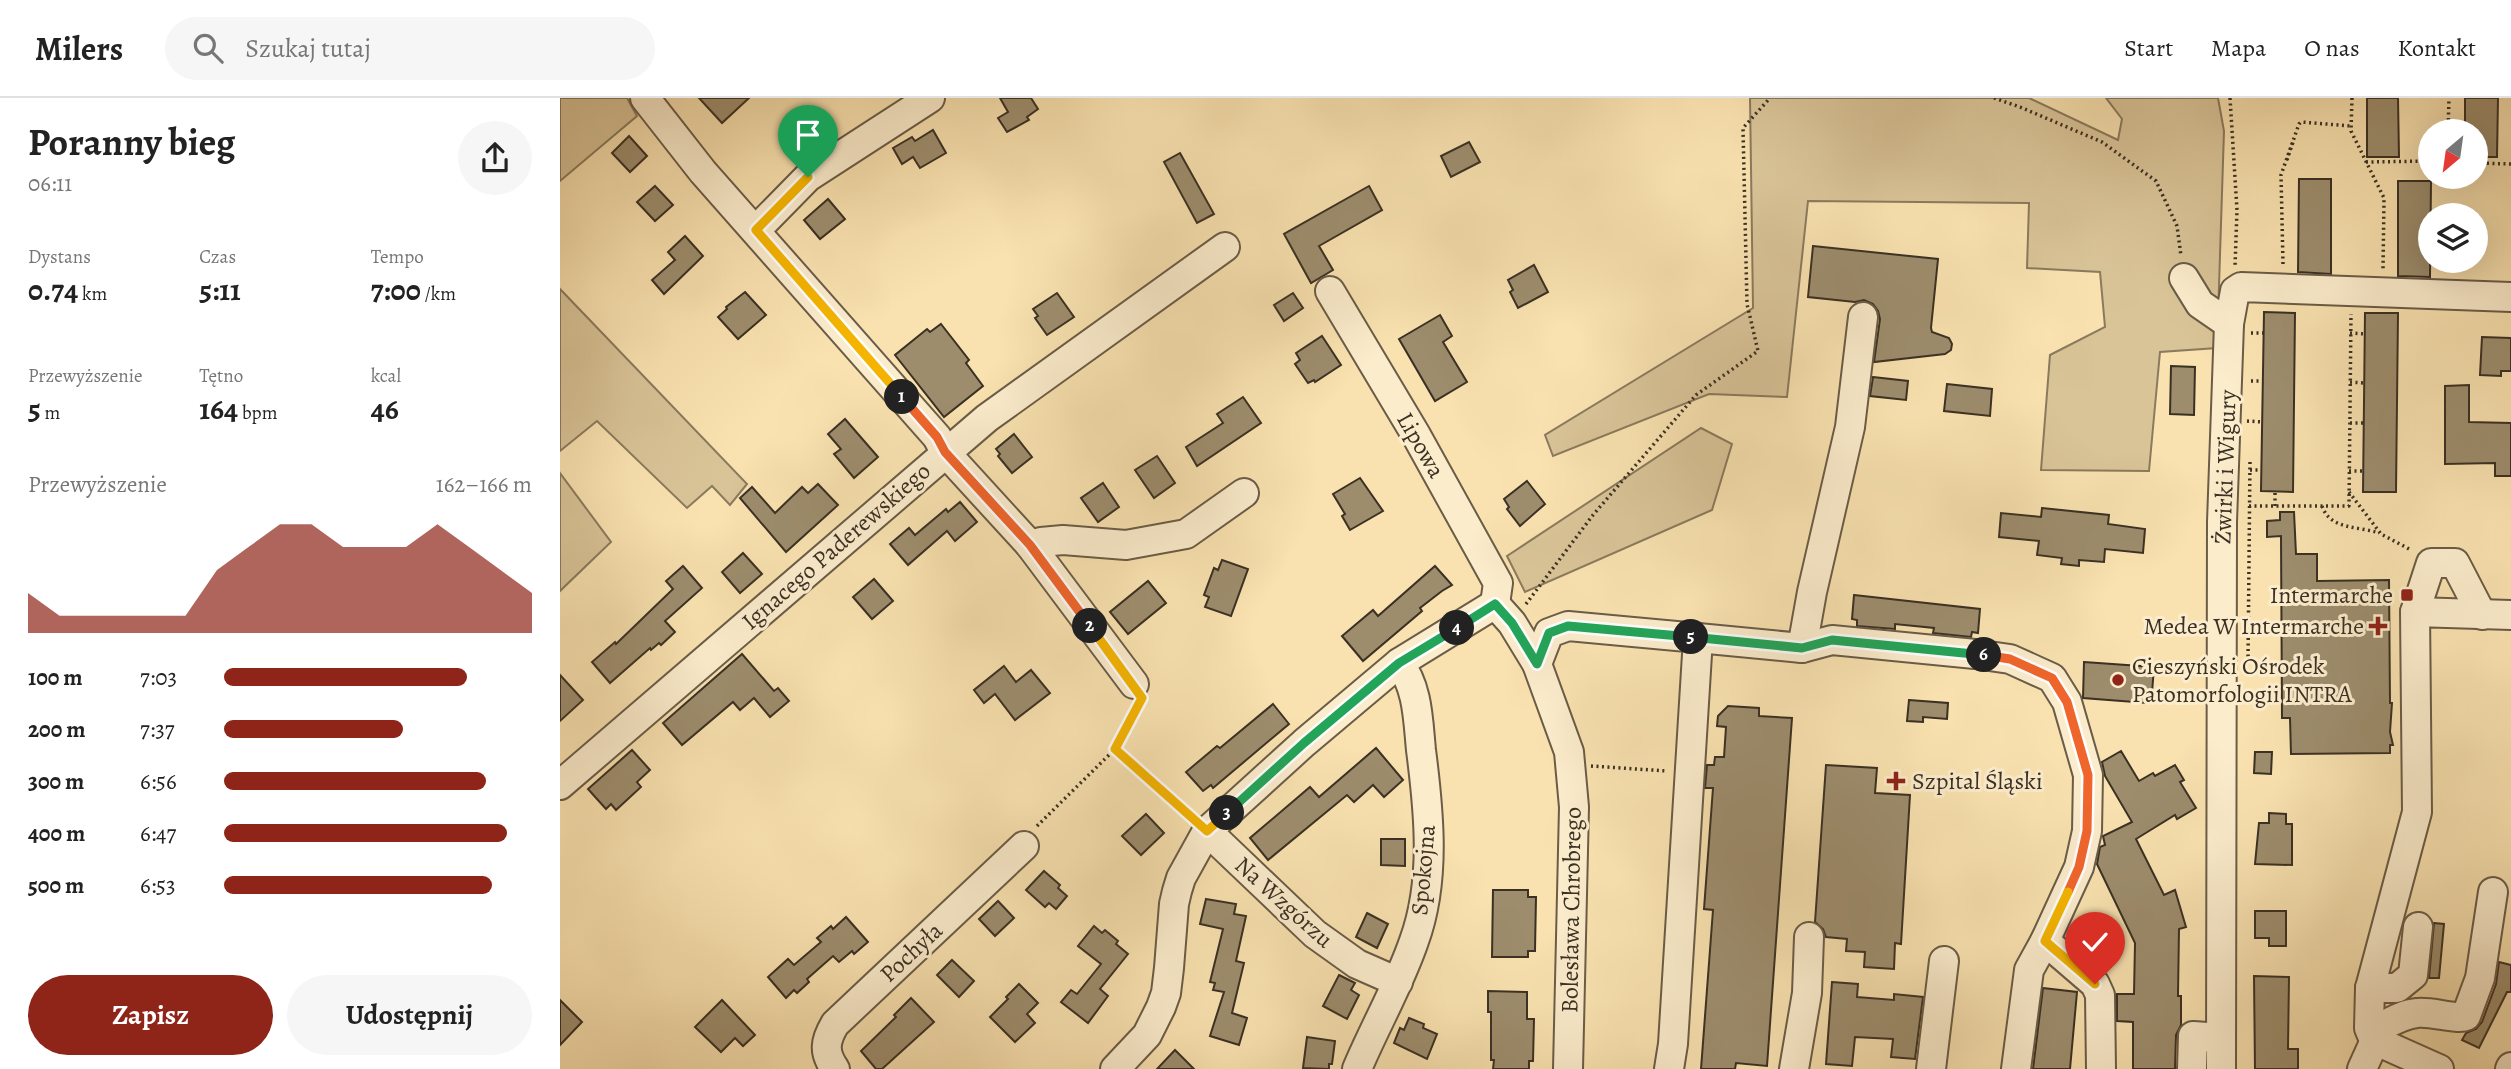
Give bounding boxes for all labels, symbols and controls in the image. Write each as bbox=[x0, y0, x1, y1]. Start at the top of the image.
search box bbox=[165, 17, 655, 80]
text: Milers bbox=[35, 26, 123, 71]
icon: search bbox=[189, 29, 227, 67]
text: Szukaj tutaj bbox=[245, 31, 371, 66]
text: Start bbox=[2124, 32, 2173, 64]
text: Mapa bbox=[2211, 32, 2266, 64]
text: O nas bbox=[2304, 32, 2360, 64]
text: Kontakt bbox=[2398, 32, 2476, 64]
pin bbox=[778, 105, 838, 177]
text: Poranny bieg bbox=[28, 116, 235, 168]
icon: arrive bbox=[789, 116, 827, 154]
north arrow bbox=[2418, 119, 2488, 189]
map controls bbox=[2418, 119, 2488, 273]
button: share bbox=[458, 121, 532, 195]
text: 06:11 bbox=[28, 168, 72, 199]
button: layers bbox=[2418, 203, 2488, 273]
text: Dystans bbox=[28, 244, 91, 270]
text: Czas bbox=[199, 244, 236, 270]
text: Tempo bbox=[371, 244, 424, 270]
text: 0.74 bbox=[28, 270, 78, 310]
text: 5:11 bbox=[199, 270, 241, 310]
text: 7:00 bbox=[371, 270, 421, 310]
text: km bbox=[78, 281, 107, 307]
text: /km bbox=[421, 281, 456, 307]
text: Przewyższenie bbox=[28, 363, 143, 389]
text: Tętno bbox=[199, 363, 243, 389]
text: kcal bbox=[371, 363, 401, 389]
pin: 1 bbox=[884, 380, 920, 414]
text: 1 bbox=[898, 383, 905, 409]
text: 5 bbox=[28, 389, 41, 429]
text: 164 bbox=[199, 389, 238, 429]
text: 46 bbox=[371, 389, 399, 429]
street label: Żwirki i Wigury bbox=[2206, 389, 2244, 545]
text: m bbox=[41, 400, 60, 426]
text: bpm bbox=[238, 400, 277, 426]
street label: Lipowa bbox=[1389, 406, 1453, 484]
street label: Ignacego Paderewskiego bbox=[735, 455, 937, 637]
text: Przewyższenie bbox=[28, 469, 167, 500]
text: 162–166 m bbox=[436, 469, 532, 500]
place label: Intermarche bbox=[2270, 579, 2393, 611]
marker: Intermarche bbox=[2399, 587, 2415, 603]
pin: 2 bbox=[1072, 608, 1108, 644]
pin: 4 bbox=[1440, 610, 1474, 646]
place label: Medea W Intermarche bbox=[2143, 610, 2364, 642]
text: 2 bbox=[1085, 612, 1094, 638]
text: 4 bbox=[1452, 614, 1461, 640]
marker: Medea W Intermarche bbox=[2370, 618, 2386, 634]
pin: 5 bbox=[1674, 620, 1708, 654]
text: 5 bbox=[1686, 623, 1695, 649]
pin: 6 bbox=[1966, 638, 2002, 672]
text: 6 bbox=[1979, 641, 1988, 667]
place label: Cieszyński Ośrodek Patomorfologii INTRA bbox=[2132, 650, 2353, 710]
text: 100 m bbox=[28, 662, 83, 693]
text: 7:03 bbox=[140, 662, 177, 693]
marker: Cieszyński Ośrodek Patomorfologii INTRA bbox=[2110, 672, 2126, 688]
text: 200 m bbox=[28, 714, 86, 745]
text: 7:37 bbox=[140, 714, 174, 745]
place label: Szpital Śląski bbox=[1912, 765, 2043, 797]
text: 300 m bbox=[28, 766, 84, 797]
text: 6:56 bbox=[140, 766, 177, 797]
marker: Szpital Śląski bbox=[1886, 771, 1906, 791]
pin: 3 bbox=[1210, 796, 1244, 830]
text: 3 bbox=[1222, 799, 1231, 825]
street label: Bolesława Chrobrego bbox=[1553, 807, 1589, 1013]
text: 400 m bbox=[28, 818, 85, 849]
text: 6:47 bbox=[140, 818, 176, 849]
street label: Spokojna bbox=[1403, 822, 1443, 917]
street label: Na Wzgórzu bbox=[1228, 849, 1340, 955]
text: 500 m bbox=[28, 870, 84, 901]
text: 6:53 bbox=[140, 870, 176, 901]
pin bbox=[2065, 912, 2125, 984]
street label: Pochyła bbox=[873, 914, 950, 989]
icon: check bbox=[2076, 923, 2114, 961]
button: Zapisz bbox=[28, 975, 273, 1055]
button: Udostępnij bbox=[287, 975, 532, 1055]

